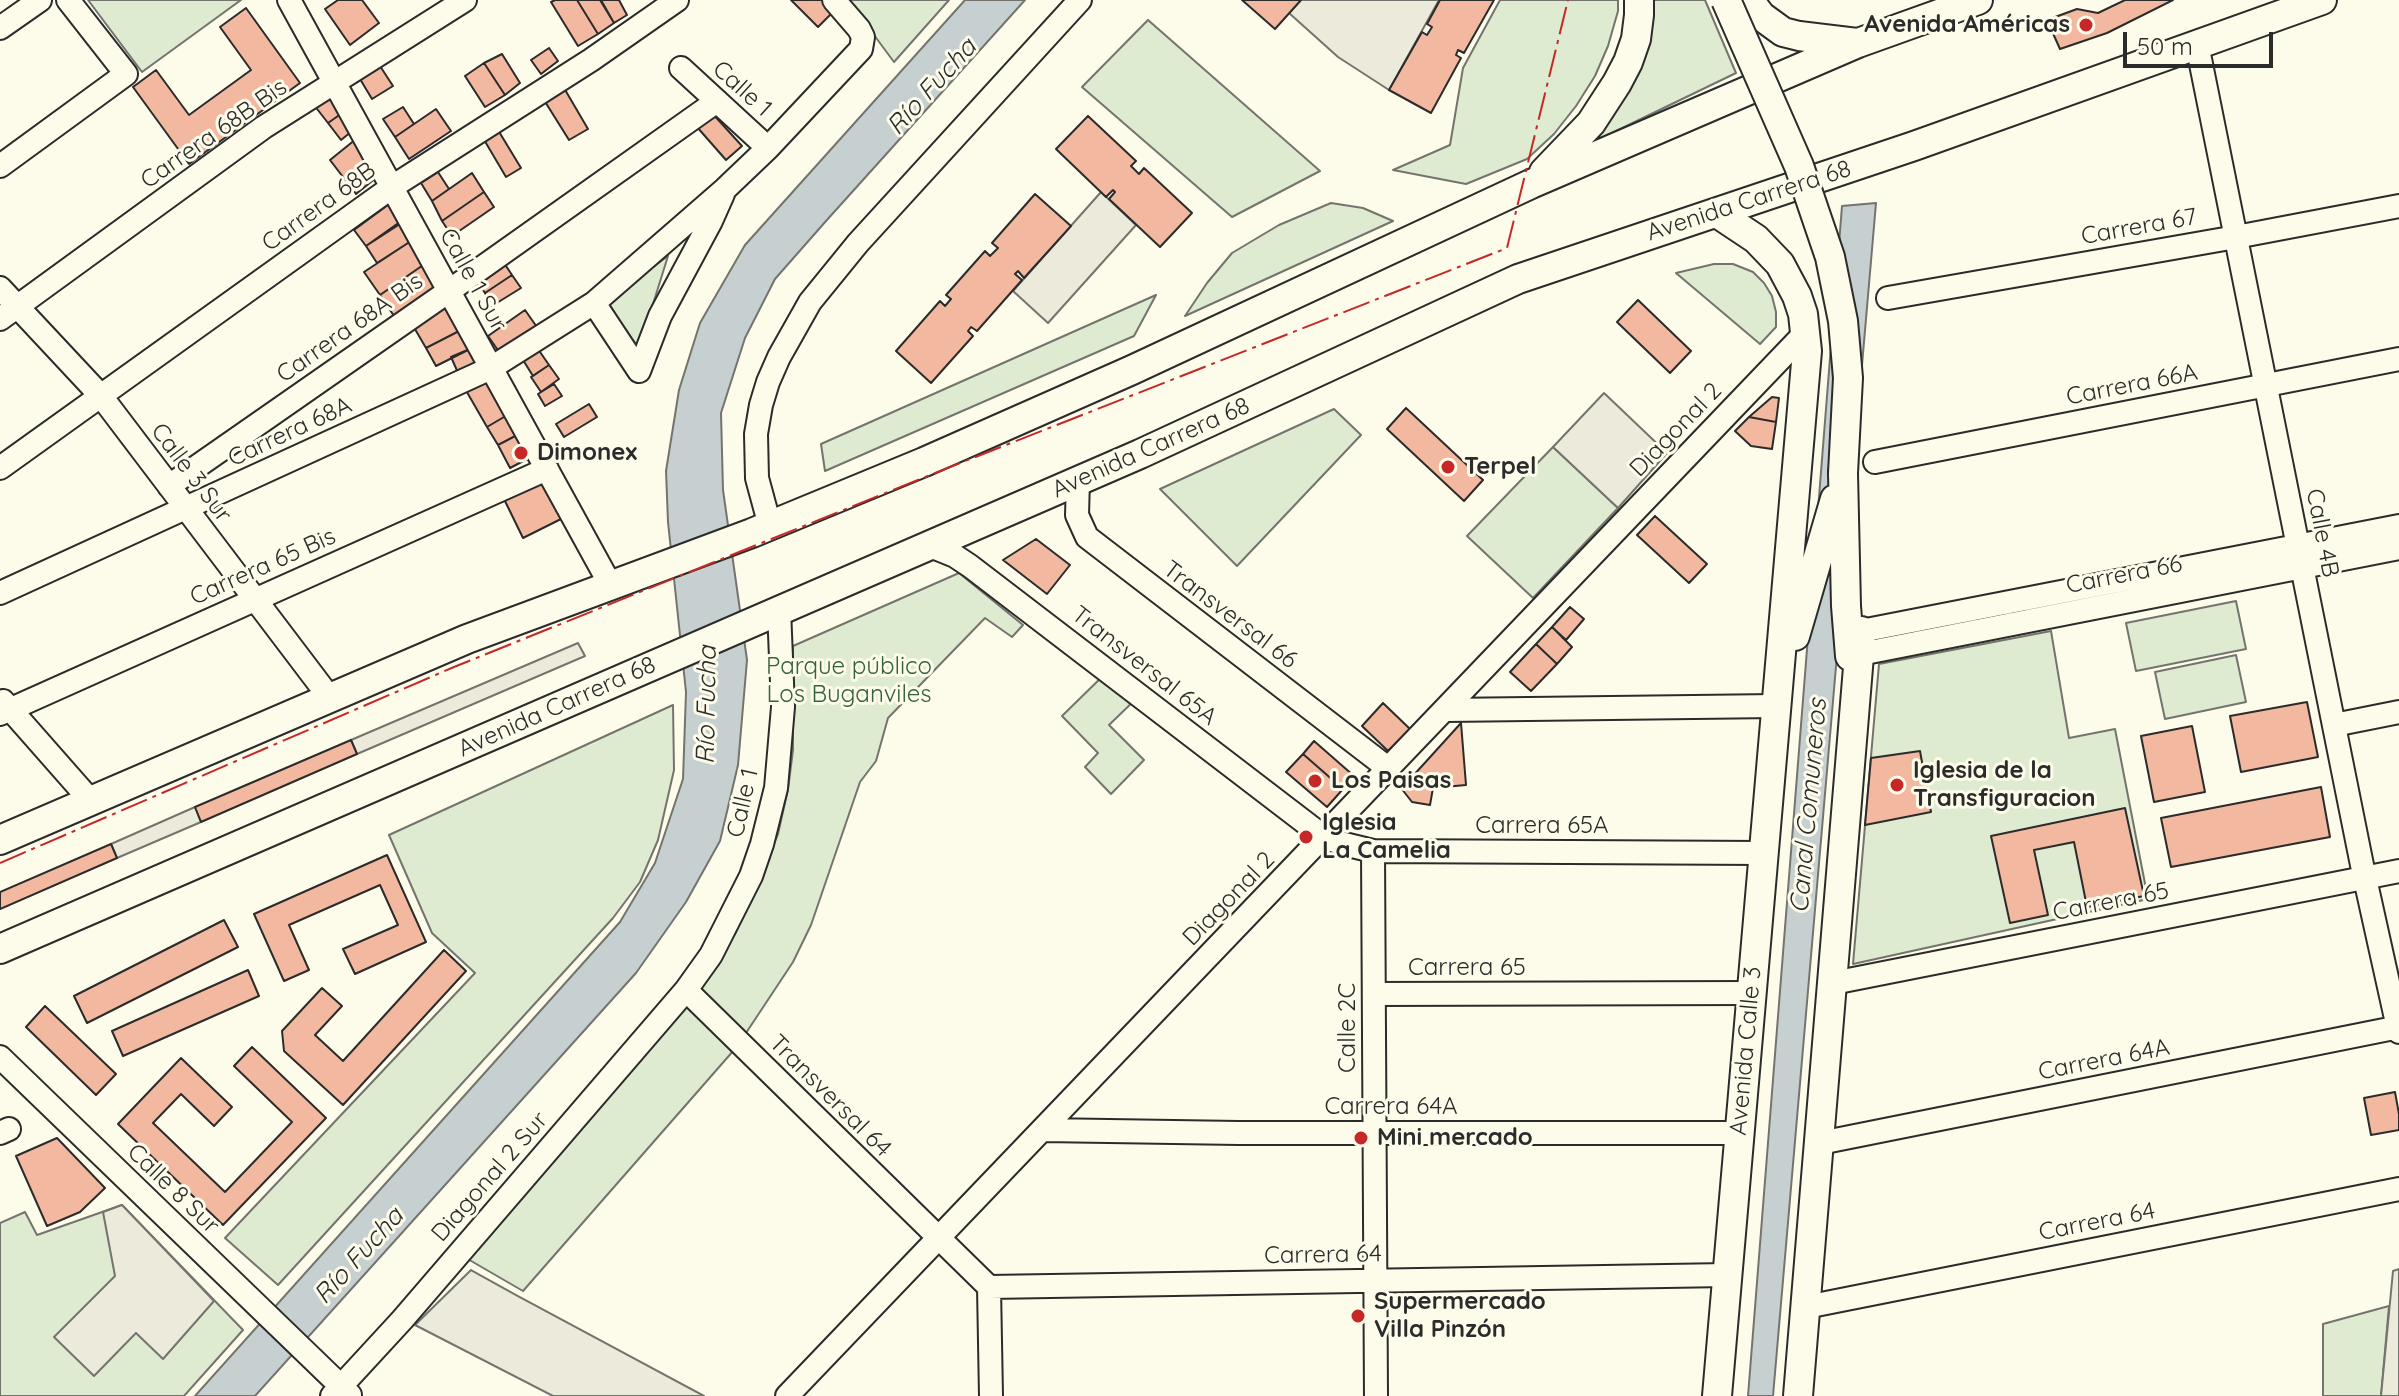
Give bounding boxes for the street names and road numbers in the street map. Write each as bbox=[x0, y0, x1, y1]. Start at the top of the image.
street label: Calle 1 bbox=[706, 55, 778, 123]
street label: Carrera 68B Bis bbox=[135, 73, 293, 195]
street label: Avenida Carrera 68 bbox=[1643, 154, 1855, 248]
street label: Carrera 68B bbox=[257, 156, 381, 258]
street label: Carrera 67 bbox=[2079, 203, 2199, 251]
street label: Calle 1 Sur bbox=[433, 224, 513, 336]
street label: Carrera 68A Bis bbox=[271, 267, 429, 389]
street label: Carrera 66A bbox=[2064, 358, 2200, 412]
street label: Diagonal 2 bbox=[1624, 377, 1728, 483]
street label: Carrera 68A bbox=[224, 391, 356, 473]
street label: Avenida Carrera 68 bbox=[1048, 391, 1254, 505]
street label: Calle 3 Sur bbox=[144, 418, 238, 528]
street label: Calle 4B bbox=[2299, 486, 2345, 580]
street label: Carrera 65 Bis bbox=[186, 522, 340, 612]
street label: Carrera 66 bbox=[2064, 550, 2184, 600]
street label: Transversal 66 bbox=[1157, 555, 1303, 675]
street label: Transversal 65A bbox=[1066, 600, 1222, 732]
street label: Avenida Carrera 68 bbox=[454, 650, 660, 764]
street label: Calle 1 bbox=[721, 766, 765, 840]
street label: Carrera 65A bbox=[1475, 812, 1609, 840]
street label: Diagonal 2 bbox=[1177, 846, 1281, 952]
street label: Carrera 65 bbox=[2050, 877, 2172, 927]
street label: Carrera 65 bbox=[1408, 954, 1526, 982]
street label: Avenida Calle 3 bbox=[1724, 965, 1768, 1137]
street label: Calle 2C bbox=[1334, 983, 1362, 1073]
street label: Transversal 64 bbox=[763, 1029, 897, 1163]
street label: Carrera 64A bbox=[2036, 1033, 2172, 1087]
street label: Carrera 64A bbox=[1324, 1093, 1458, 1121]
street label: Diagonal 2 Sur bbox=[426, 1106, 554, 1248]
street label: Calle 8 Sur bbox=[121, 1138, 225, 1240]
street label: Carrera 64 bbox=[2036, 1197, 2158, 1247]
street label: Carrera 64 bbox=[1264, 1240, 1382, 1270]

